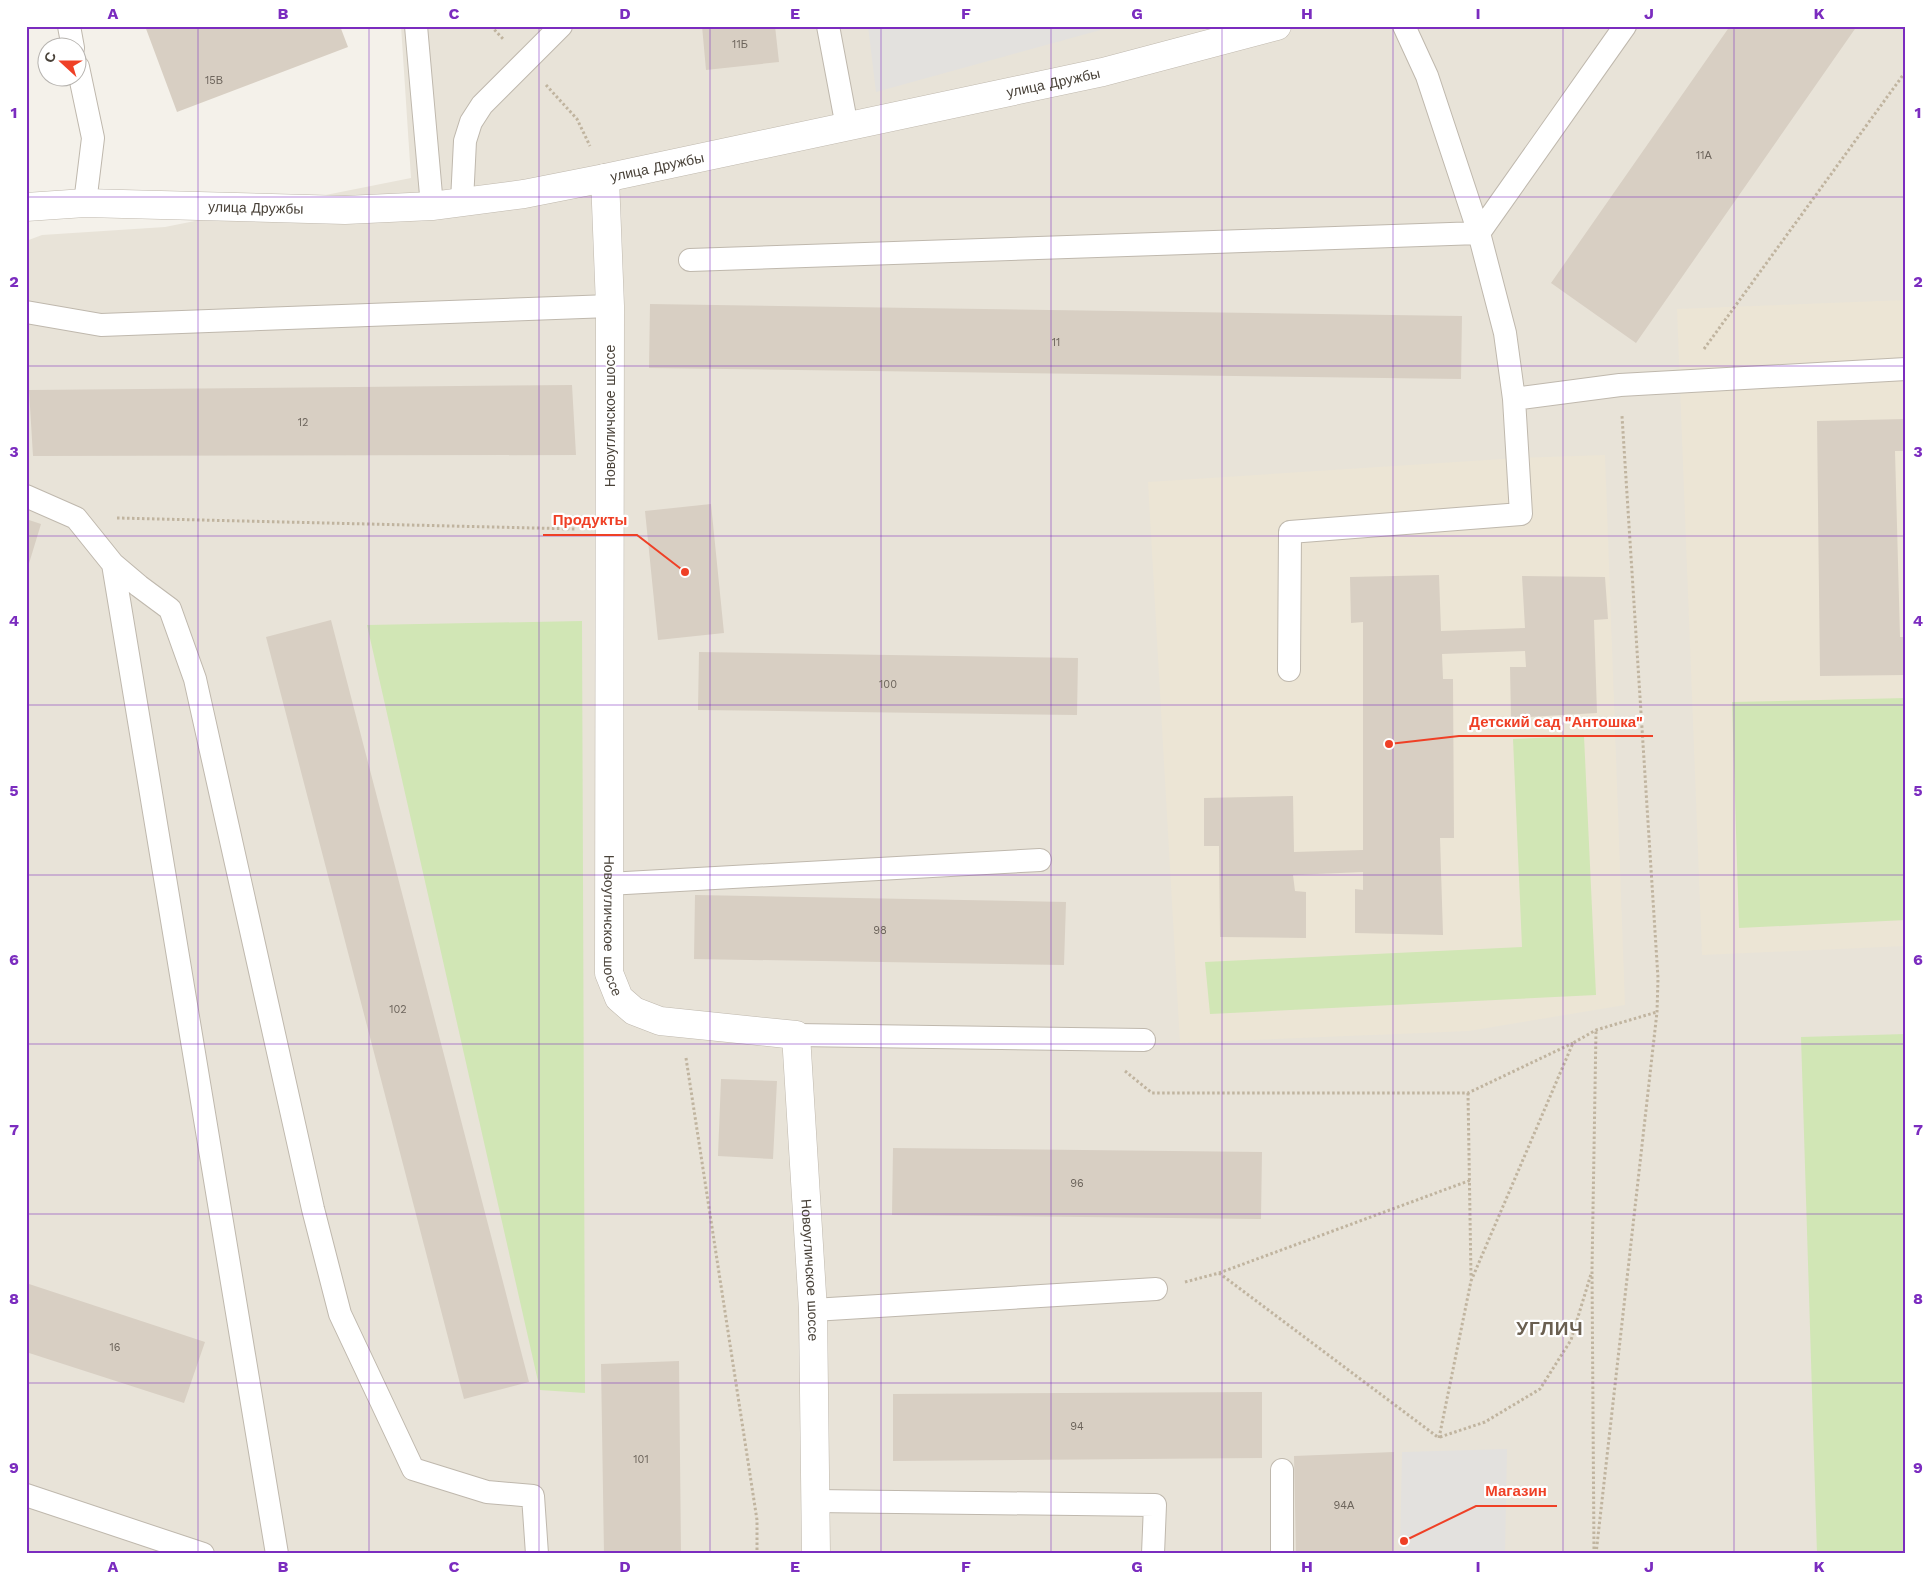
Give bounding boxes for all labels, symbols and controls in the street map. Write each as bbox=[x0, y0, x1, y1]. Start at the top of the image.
text: A bbox=[108, 4, 119, 23]
text: B bbox=[278, 4, 289, 23]
text: C bbox=[449, 4, 460, 23]
text: D bbox=[619, 4, 631, 23]
text: E bbox=[790, 4, 800, 23]
text: F bbox=[961, 4, 971, 23]
text: G bbox=[1131, 4, 1143, 23]
text: H bbox=[1301, 4, 1313, 23]
text: I bbox=[1475, 4, 1481, 23]
text: J bbox=[1644, 4, 1654, 23]
text: K bbox=[1813, 4, 1825, 23]
north arrow bbox=[38, 38, 88, 88]
house number: 11Б bbox=[732, 38, 748, 51]
text: С bbox=[41, 50, 59, 65]
street label: улица Дружбы bbox=[1005, 65, 1102, 100]
house number: 15В bbox=[205, 74, 223, 87]
text: 1 bbox=[11, 103, 17, 122]
text: 1 bbox=[1915, 103, 1921, 122]
street label: улица Дружбы bbox=[609, 149, 705, 185]
house number: 11А bbox=[1696, 149, 1713, 162]
street label: улица Дружбы bbox=[208, 198, 304, 217]
text: 2 bbox=[9, 272, 19, 291]
text: 2 bbox=[1913, 272, 1923, 291]
house number: 11 bbox=[1052, 336, 1060, 349]
street label: Новоугличское шоссе bbox=[602, 345, 618, 487]
house number: 12 bbox=[298, 416, 308, 429]
text: 3 bbox=[9, 442, 19, 461]
text: 3 bbox=[1913, 442, 1923, 461]
callout: Продукты bbox=[543, 505, 637, 535]
text: Продукты bbox=[553, 511, 627, 529]
text: 4 bbox=[9, 611, 19, 630]
text: 4 bbox=[1913, 611, 1923, 630]
house number: 100 bbox=[879, 678, 897, 691]
callout: Детский сад "Антошка" bbox=[1459, 706, 1653, 736]
text: Детский сад "Антошка" bbox=[1469, 713, 1643, 731]
text: 5 bbox=[9, 781, 19, 800]
text: 5 bbox=[1913, 781, 1923, 800]
street label: Новоугличское шоссе bbox=[601, 855, 625, 999]
house number: 98 bbox=[873, 924, 887, 937]
text: 6 bbox=[9, 950, 19, 969]
text: 6 bbox=[1913, 950, 1923, 969]
house number: 102 bbox=[389, 1003, 407, 1016]
text: 7 bbox=[9, 1120, 19, 1139]
text: 7 bbox=[1913, 1120, 1923, 1139]
house number: 96 bbox=[1070, 1177, 1084, 1190]
street label: Новоугличское шоссе bbox=[798, 1199, 821, 1342]
text: 8 bbox=[9, 1289, 19, 1308]
text: 8 bbox=[1913, 1289, 1923, 1308]
district label: УГЛИЧ bbox=[1516, 1317, 1584, 1340]
house number: 16 bbox=[110, 1341, 121, 1354]
house number: 94 bbox=[1070, 1420, 1084, 1433]
house number: 101 bbox=[633, 1453, 649, 1466]
text: 9 bbox=[9, 1458, 19, 1477]
text: 9 bbox=[1913, 1458, 1923, 1477]
callout: Магазин bbox=[1476, 1476, 1557, 1506]
text: Магазин bbox=[1485, 1482, 1547, 1500]
house number: 94А bbox=[1334, 1499, 1355, 1512]
text: A bbox=[108, 1557, 119, 1576]
text: B bbox=[278, 1557, 289, 1576]
text: C bbox=[449, 1557, 460, 1576]
text: D bbox=[619, 1557, 631, 1576]
text: E bbox=[790, 1557, 800, 1576]
text: F bbox=[961, 1557, 971, 1576]
text: G bbox=[1131, 1557, 1143, 1576]
text: H bbox=[1301, 1557, 1313, 1576]
text: I bbox=[1475, 1557, 1481, 1576]
text: J bbox=[1644, 1557, 1654, 1576]
text: K bbox=[1813, 1557, 1825, 1576]

